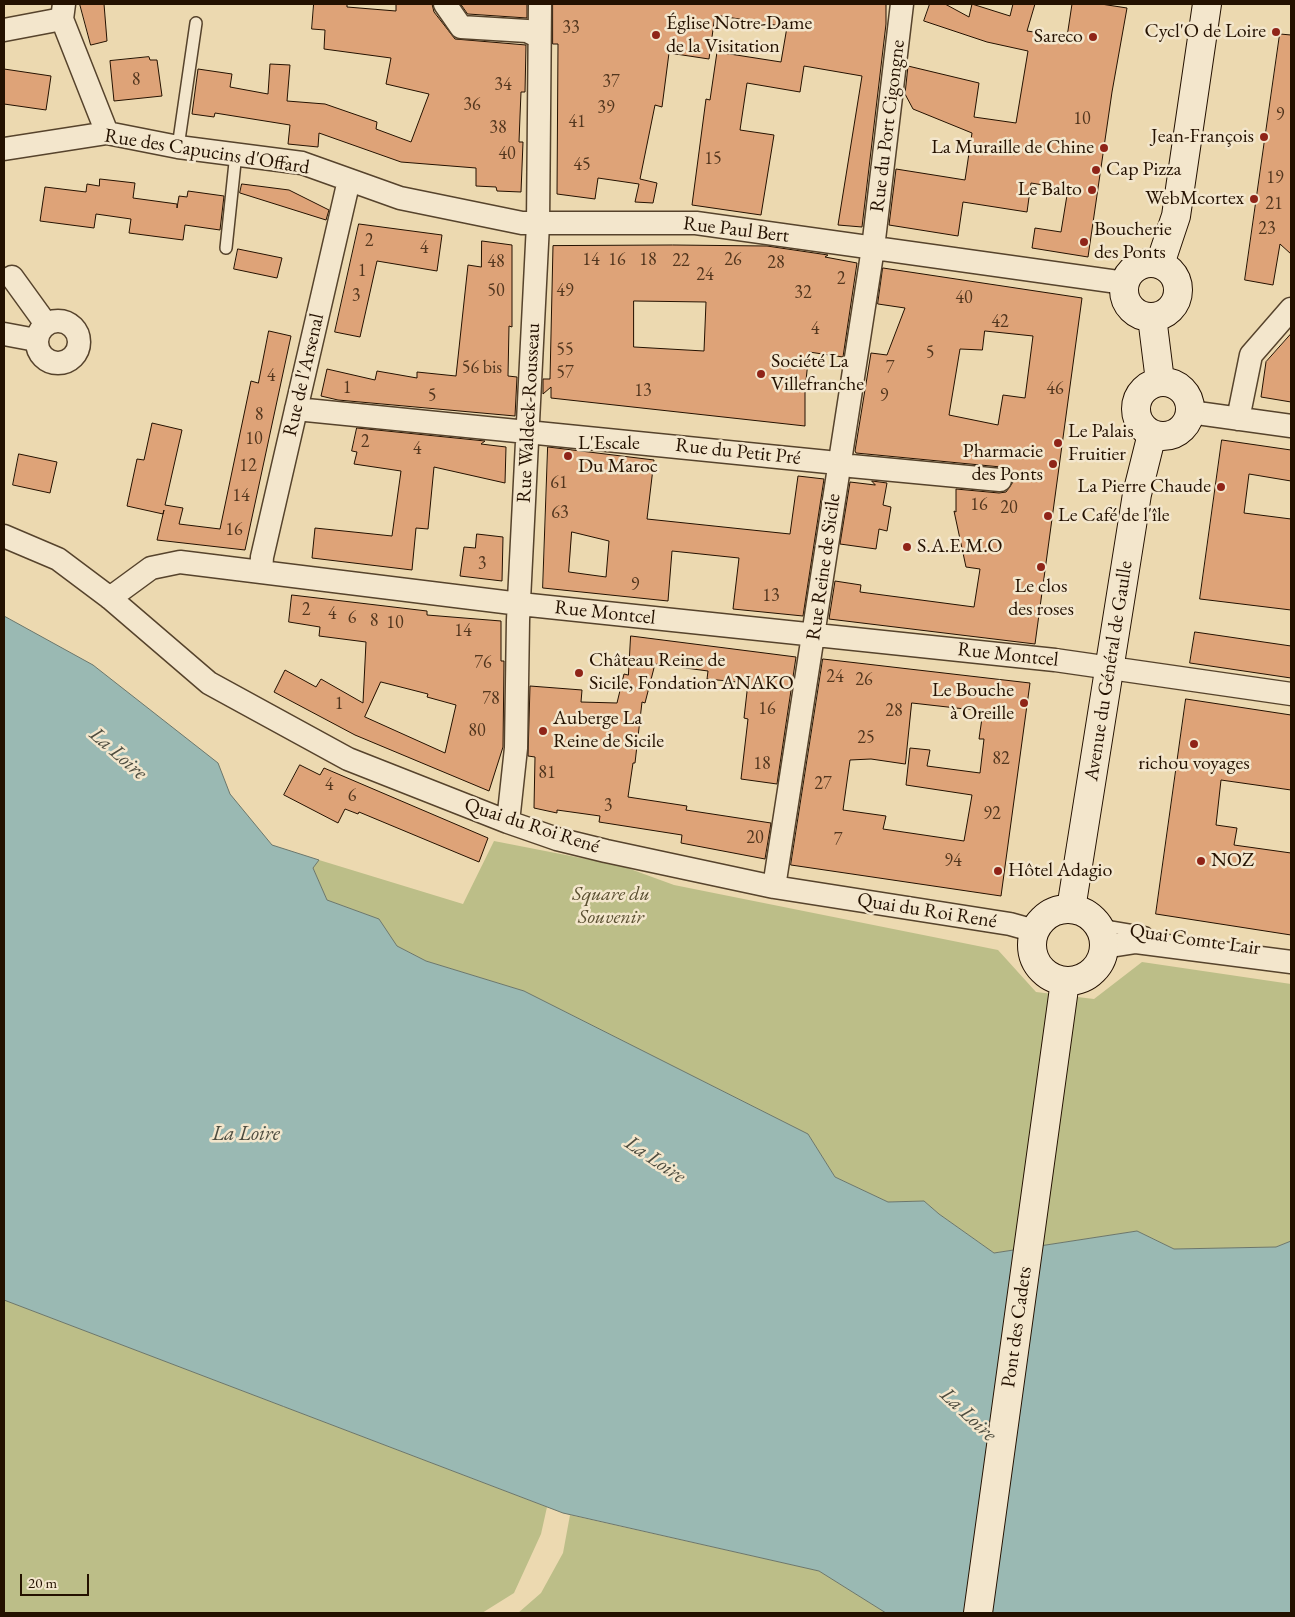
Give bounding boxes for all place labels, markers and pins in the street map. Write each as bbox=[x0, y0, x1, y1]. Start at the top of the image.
place label: Église Notre-Dame de la Visitation bbox=[666, 12, 812, 59]
place label: Cycl'O de Loire bbox=[1144, 20, 1266, 44]
place label: Sareco bbox=[1034, 25, 1083, 49]
marker: Cycl'O de Loire bbox=[1270, 26, 1282, 38]
marker: Église Notre-Dame de la Visitation bbox=[650, 29, 662, 41]
marker: Sareco bbox=[1087, 31, 1099, 43]
place label: Jean-François bbox=[1151, 125, 1254, 149]
marker: Jean-François bbox=[1258, 131, 1270, 143]
place label: La Muraille de Chine bbox=[931, 136, 1094, 160]
marker: La Muraille de Chine bbox=[1098, 142, 1110, 154]
place label: Cap Pizza bbox=[1106, 158, 1182, 182]
marker: Cap Pizza bbox=[1090, 164, 1102, 176]
place label: Le Balto bbox=[1018, 178, 1082, 202]
marker: Le Balto bbox=[1086, 184, 1098, 196]
place label: WebMcortex bbox=[1145, 187, 1244, 211]
marker: WebMcortex bbox=[1248, 193, 1260, 205]
place label: Boucherie des Ponts bbox=[1094, 218, 1172, 265]
marker: Boucherie des Ponts bbox=[1078, 236, 1090, 248]
place label: Société La Villefranche bbox=[771, 350, 864, 397]
marker: Société La Villefranche bbox=[755, 368, 767, 380]
place label: Le Palais Fruitier bbox=[1068, 420, 1134, 467]
place label: L'Escale Du Maroc bbox=[578, 432, 658, 479]
marker: Le Palais Fruitier bbox=[1052, 437, 1064, 449]
place label: Pharmacie des Ponts bbox=[963, 440, 1043, 487]
marker: L'Escale Du Maroc bbox=[562, 450, 574, 462]
marker: Pharmacie des Ponts bbox=[1047, 458, 1059, 470]
place label: La Pierre Chaude bbox=[1078, 475, 1211, 499]
marker: La Pierre Chaude bbox=[1215, 481, 1227, 493]
place label: Le Café de l'île bbox=[1058, 504, 1170, 528]
marker: Le Café de l'île bbox=[1042, 510, 1054, 522]
place label: S.A.E.M.O bbox=[917, 535, 1002, 559]
marker: S.A.E.M.O bbox=[901, 541, 913, 553]
marker: Le clos des roses bbox=[1035, 561, 1047, 573]
place label: Le clos des roses bbox=[1008, 575, 1074, 622]
place label: Château Reine de Sicile, Fondation ANAKO bbox=[589, 649, 794, 696]
marker: Château Reine de Sicile, Fondation ANAKO bbox=[573, 667, 585, 679]
place label: Le Bouche à Oreille bbox=[932, 679, 1014, 726]
marker: Le Bouche à Oreille bbox=[1018, 697, 1030, 709]
place label: Auberge La Reine de Sicile bbox=[553, 707, 664, 754]
marker: Auberge La Reine de Sicile bbox=[537, 725, 549, 737]
marker: richou voyages bbox=[1188, 738, 1200, 750]
place label: richou voyages bbox=[1138, 752, 1250, 776]
place label: NOZ bbox=[1211, 849, 1254, 873]
marker: NOZ bbox=[1195, 855, 1207, 867]
place label: Hôtel Adagio bbox=[1008, 859, 1112, 883]
marker: Hôtel Adagio bbox=[992, 865, 1004, 877]

